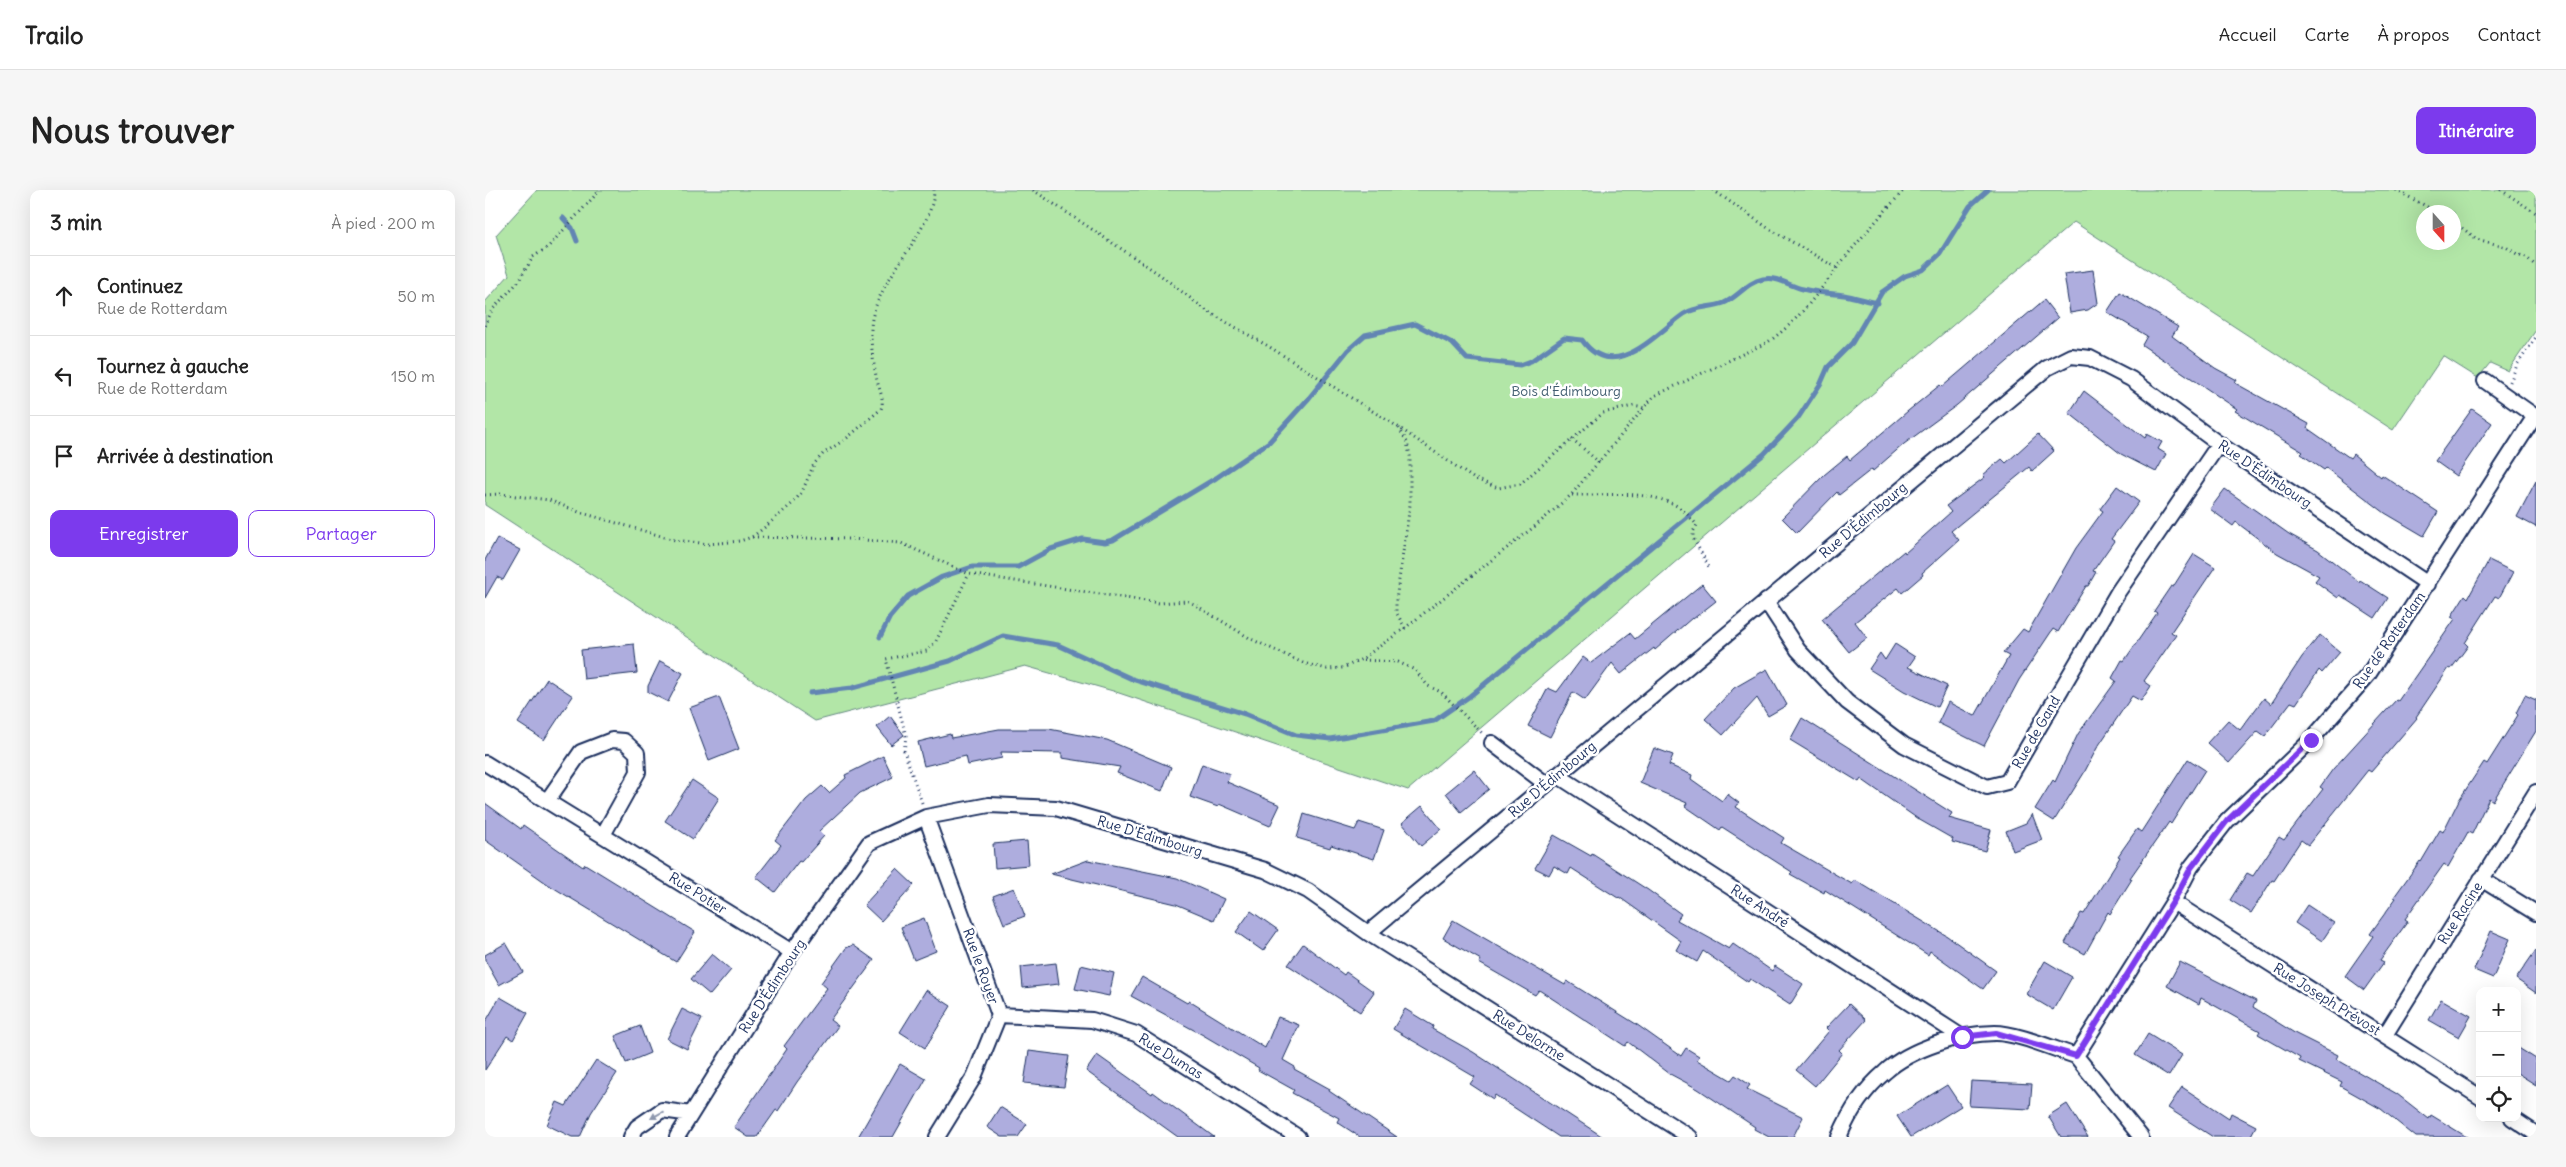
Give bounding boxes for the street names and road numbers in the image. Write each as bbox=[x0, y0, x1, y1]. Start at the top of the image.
street label: Rue D'Édimbourg bbox=[2215, 436, 2315, 512]
street label: Rue D'Édimbourg bbox=[1815, 478, 1911, 562]
street label: Rue de Rotterdam bbox=[2349, 588, 2429, 692]
street label: Rue de Gand bbox=[2008, 692, 2064, 772]
street label: Rue D'Édimbourg bbox=[1504, 737, 1600, 821]
street label: Rue D'Édimbourg bbox=[1095, 811, 1205, 861]
street label: Rue Potier bbox=[666, 868, 730, 918]
street label: Rue Racine bbox=[2434, 878, 2486, 948]
street label: Rue André bbox=[1727, 880, 1793, 932]
street label: Rue le Royer bbox=[959, 925, 1003, 1007]
street label: Rue D'Édimbourg bbox=[735, 935, 809, 1037]
street label: Rue Joseph Prévost bbox=[2270, 959, 2384, 1039]
street label: Rue Delorme bbox=[1490, 1006, 1568, 1064]
street label: Rue Dumas bbox=[1135, 1029, 1207, 1083]

